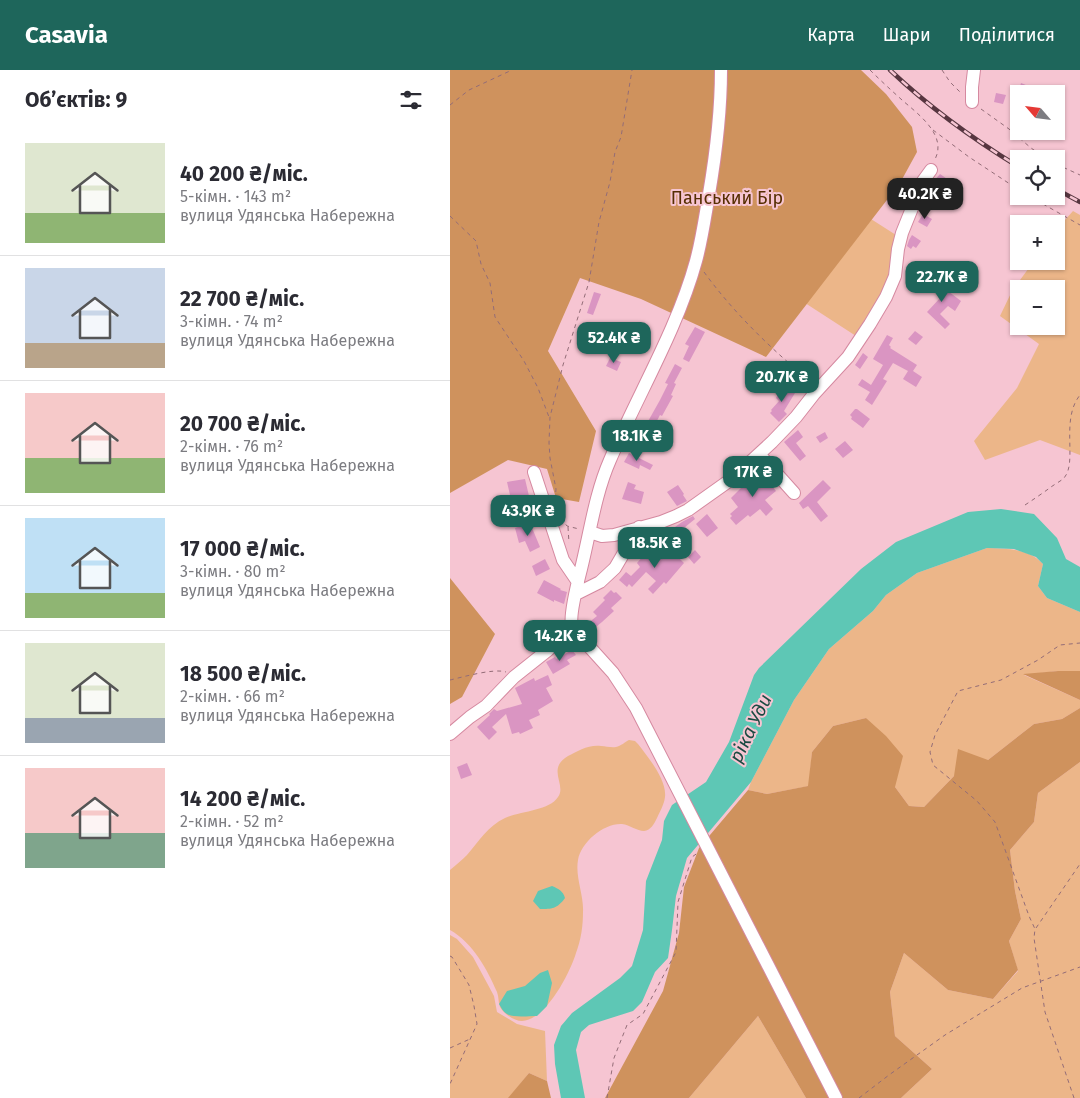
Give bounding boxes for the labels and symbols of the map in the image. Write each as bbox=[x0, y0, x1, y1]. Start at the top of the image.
north arrow bbox=[1010, 85, 1065, 140]
pin: 40.2K ₴ bbox=[879, 178, 971, 220]
park label: Панський Бір bbox=[671, 187, 783, 209]
pin: 22.7K ₴ bbox=[896, 260, 988, 303]
pin: 52.4K ₴ bbox=[568, 322, 660, 364]
pin: 20.7K ₴ bbox=[736, 360, 828, 403]
pin: 18.1K ₴ bbox=[591, 420, 683, 462]
pin: 17K ₴ bbox=[718, 456, 788, 498]
pin: 43.9K ₴ bbox=[482, 494, 574, 537]
pin: 18.5K ₴ bbox=[609, 526, 701, 569]
pin: 14.2K ₴ bbox=[514, 620, 606, 662]
water label: ріка Уди bbox=[724, 690, 777, 766]

